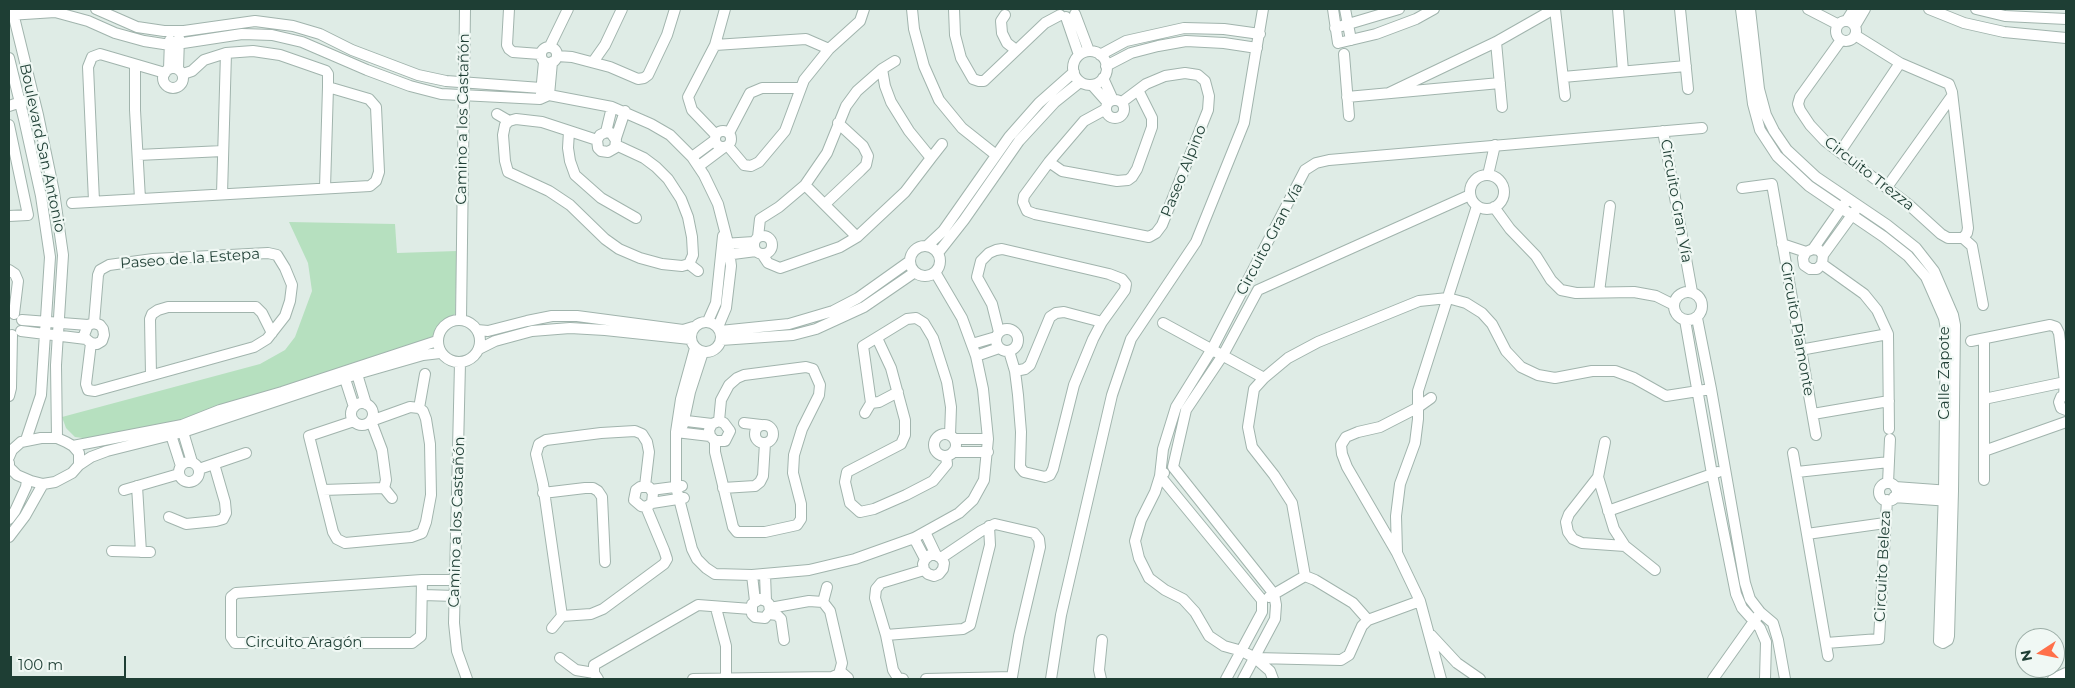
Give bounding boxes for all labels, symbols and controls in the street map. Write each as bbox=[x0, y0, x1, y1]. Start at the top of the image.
street label: Camino a los Castañón bbox=[453, 33, 473, 205]
street label: Boulevard San Antonio bbox=[15, 62, 69, 234]
street label: Paseo Alpino bbox=[1157, 122, 1211, 220]
street label: Circuito Trezza bbox=[1820, 133, 1918, 215]
street label: Circuito Gran Vía bbox=[1656, 138, 1696, 264]
street label: Circuito Gran Vía bbox=[1233, 180, 1307, 298]
street label: Paseo de la Estepa bbox=[119, 245, 261, 273]
street label: Circuito Piamonte bbox=[1776, 260, 1818, 398]
street label: Calle Zapote bbox=[1936, 326, 1954, 420]
street label: Camino a los Castañón bbox=[445, 436, 469, 608]
street label: Circuito Beleza bbox=[1871, 510, 1895, 622]
north arrow bbox=[2015, 628, 2065, 678]
street label: Circuito Aragón bbox=[246, 634, 362, 652]
scale bar bbox=[12, 646, 129, 678]
text: N bbox=[2016, 648, 2036, 663]
text: 100 m bbox=[18, 655, 63, 674]

